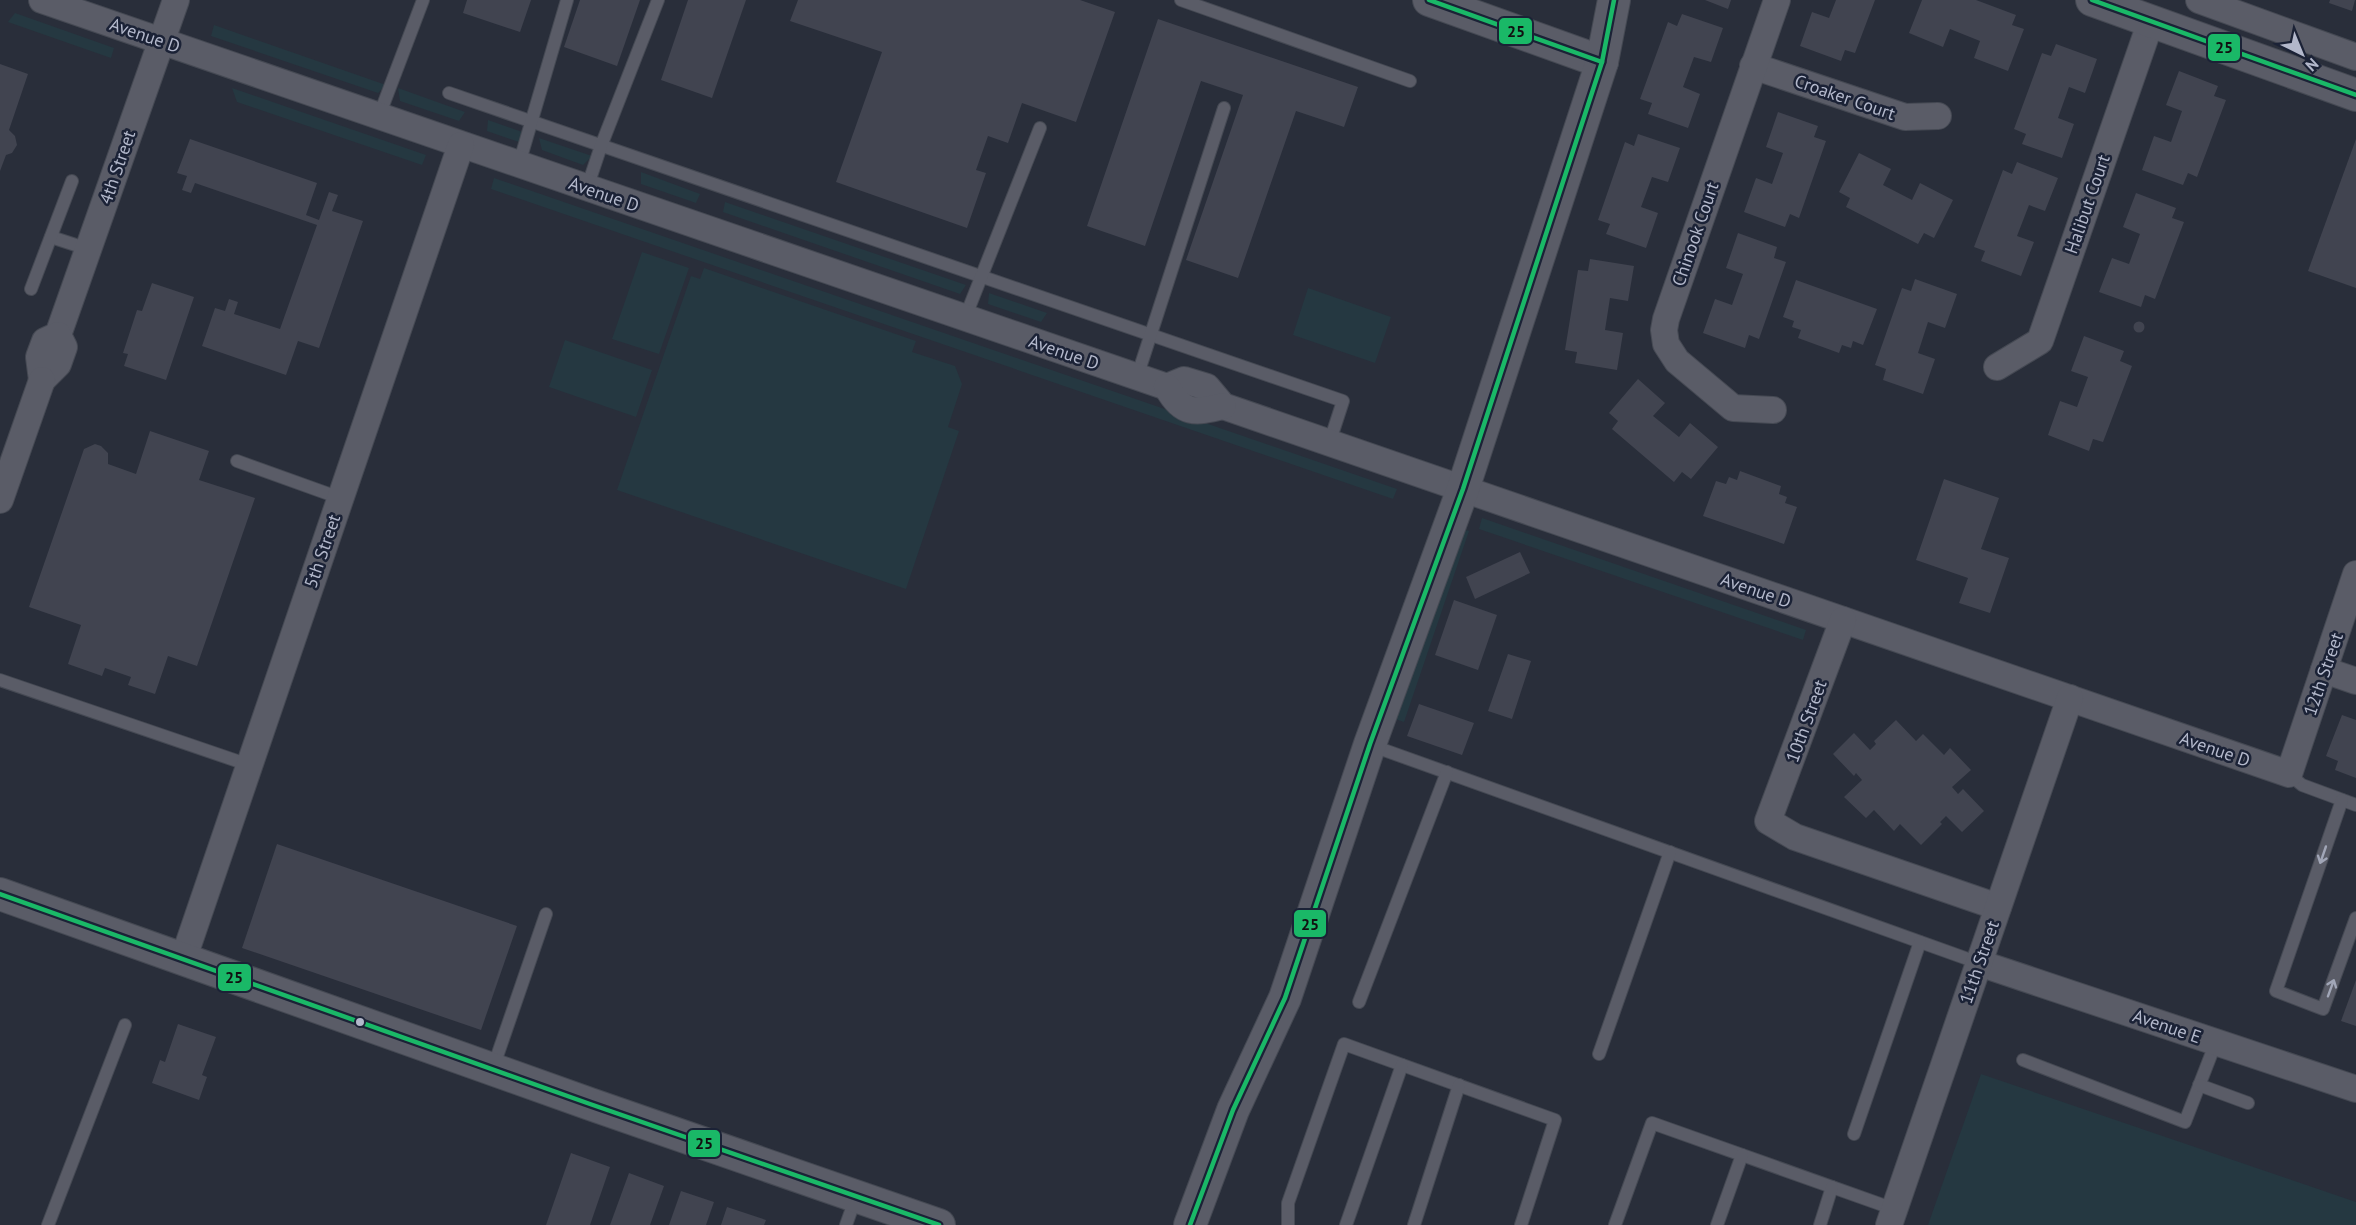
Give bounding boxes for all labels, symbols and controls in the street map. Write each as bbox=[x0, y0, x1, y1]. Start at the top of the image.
street label: Avenue D bbox=[107, 12, 183, 58]
line badge: 25 bbox=[1498, 17, 1533, 45]
text: 25 bbox=[1507, 21, 1525, 41]
north arrow bbox=[2272, 24, 2332, 84]
line badge: 25 bbox=[2207, 33, 2241, 62]
text: 25 bbox=[2215, 37, 2233, 57]
text: N bbox=[2302, 54, 2323, 76]
street label: Croaker Court bbox=[1792, 69, 1898, 125]
street label: 4th Street bbox=[94, 127, 140, 207]
street label: Halibut Court bbox=[2059, 151, 2115, 257]
street label: Avenue D bbox=[566, 171, 642, 217]
street label: Chinook Court bbox=[1666, 179, 1724, 289]
street label: Avenue D bbox=[1026, 329, 1102, 375]
street label: 5th Street bbox=[299, 511, 345, 591]
street label: Avenue D bbox=[1718, 567, 1794, 613]
street label: 12th Street bbox=[2298, 629, 2348, 719]
street label: 10th Street bbox=[1780, 676, 1832, 766]
street label: Avenue D bbox=[2177, 726, 2253, 772]
one-way arrow bbox=[2317, 845, 2328, 864]
line badge: 25 bbox=[1293, 909, 1327, 938]
text: 25 bbox=[1301, 914, 1319, 934]
street label: 11th Street bbox=[1954, 917, 2004, 1007]
line badge: 25 bbox=[217, 963, 252, 992]
text: 25 bbox=[225, 967, 243, 987]
one-way arrow bbox=[2326, 980, 2337, 998]
street label: Avenue E bbox=[2130, 1004, 2204, 1048]
unlabelled marker bbox=[354, 1016, 366, 1028]
line badge: 25 bbox=[687, 1129, 721, 1158]
text: 25 bbox=[695, 1133, 713, 1153]

